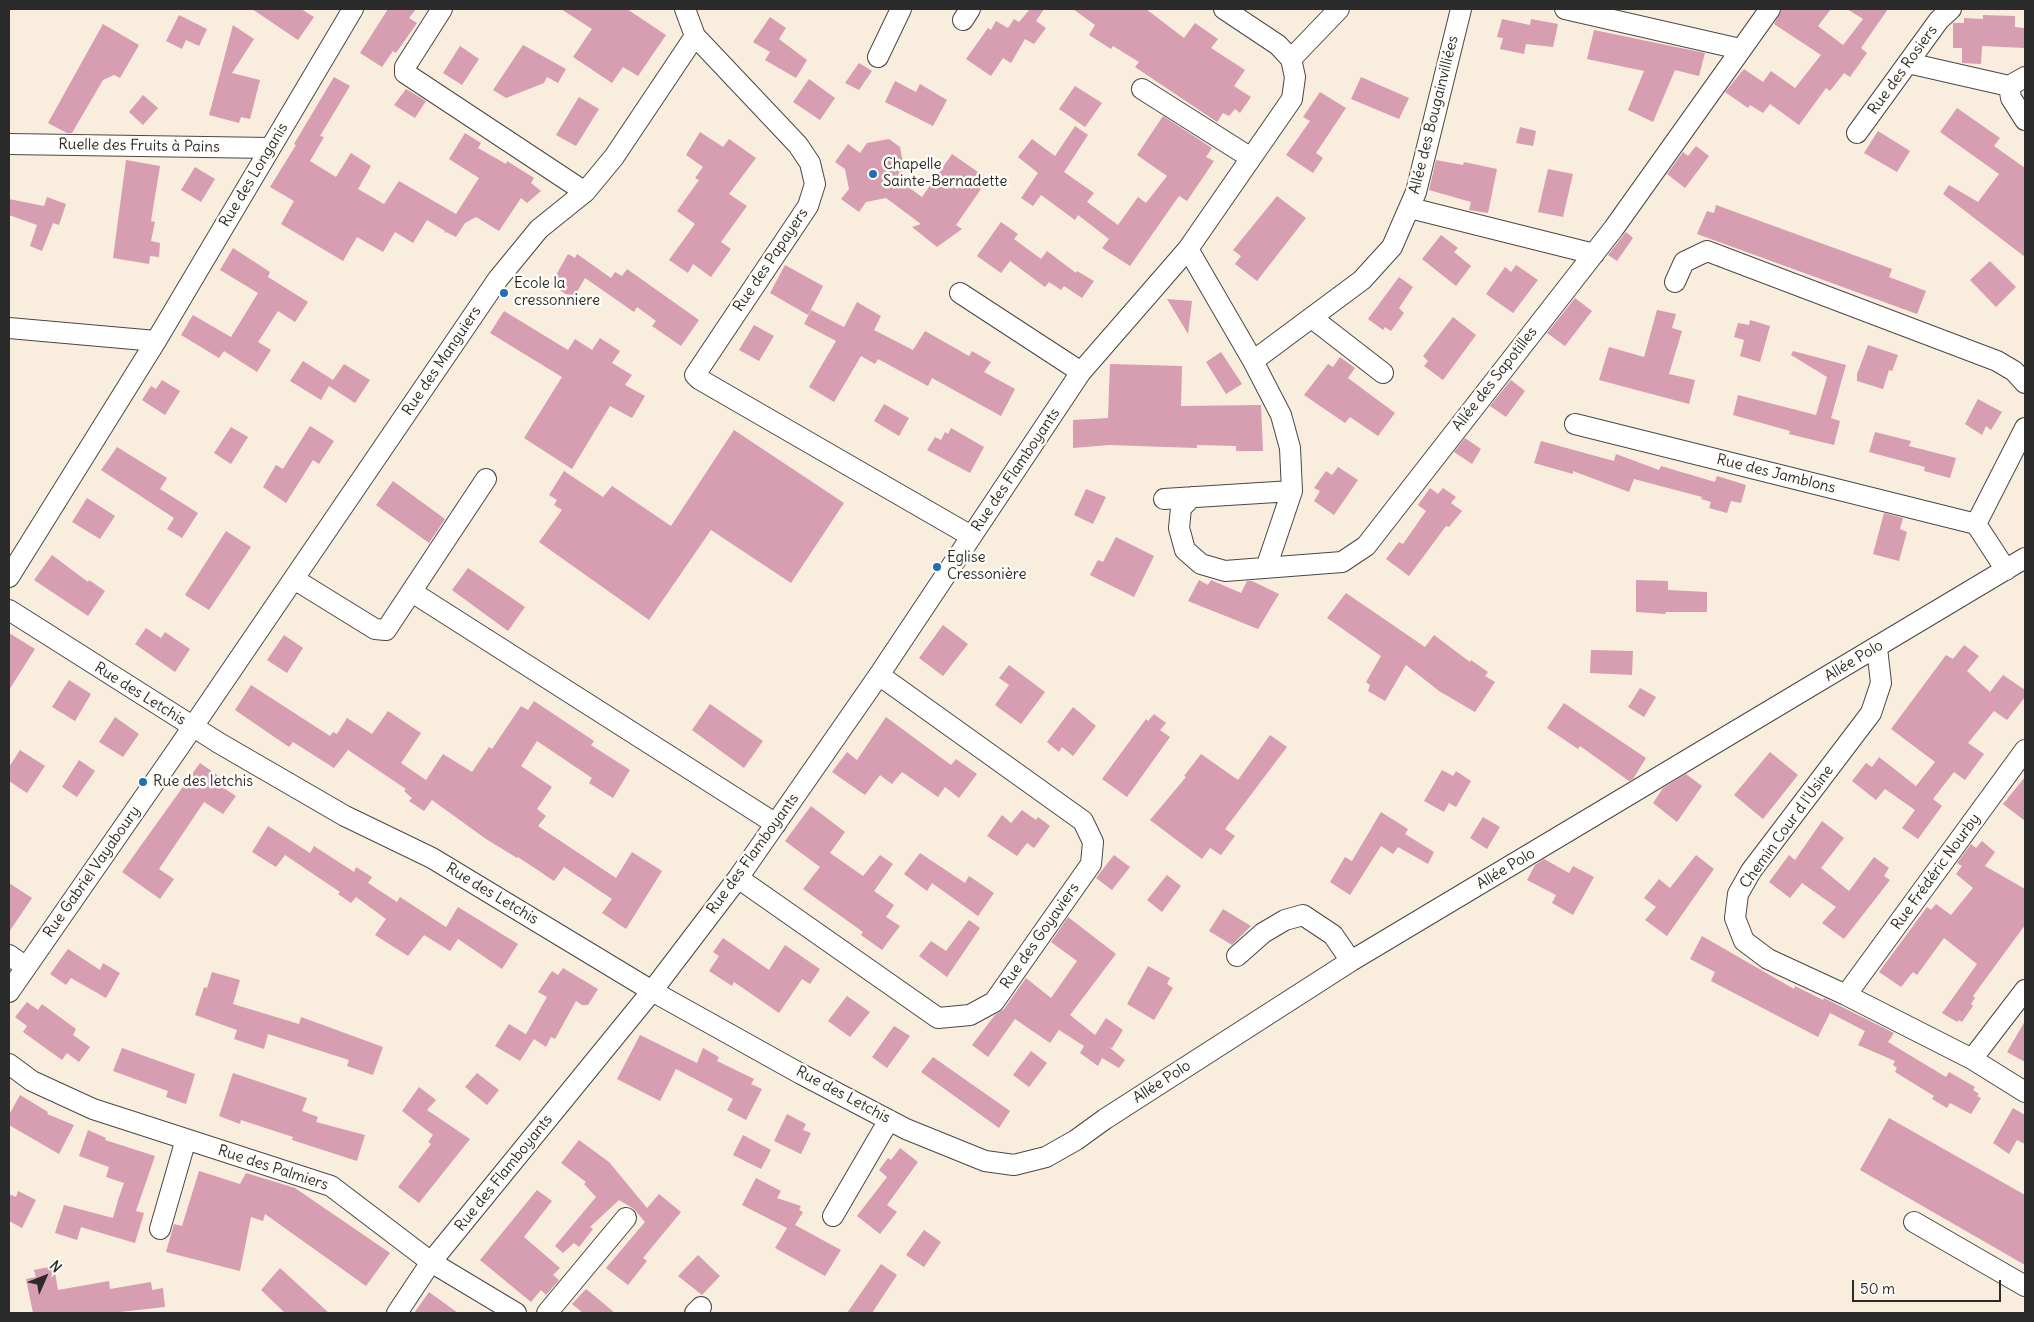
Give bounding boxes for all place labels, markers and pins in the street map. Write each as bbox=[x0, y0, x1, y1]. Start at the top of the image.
place label: Chapelle Sainte-Bernadette bbox=[883, 156, 1007, 191]
marker: Chapelle Sainte-Bernadette bbox=[867, 168, 879, 180]
place label: Ecole la cressonniere bbox=[514, 275, 600, 310]
marker: Ecole la cressonniere bbox=[498, 287, 510, 299]
place label: Eglise Cressonière bbox=[947, 549, 1026, 584]
marker: Eglise Cressonière bbox=[931, 561, 943, 573]
place label: Rue des letchis bbox=[153, 773, 253, 791]
marker: Rue des letchis bbox=[137, 776, 149, 788]

